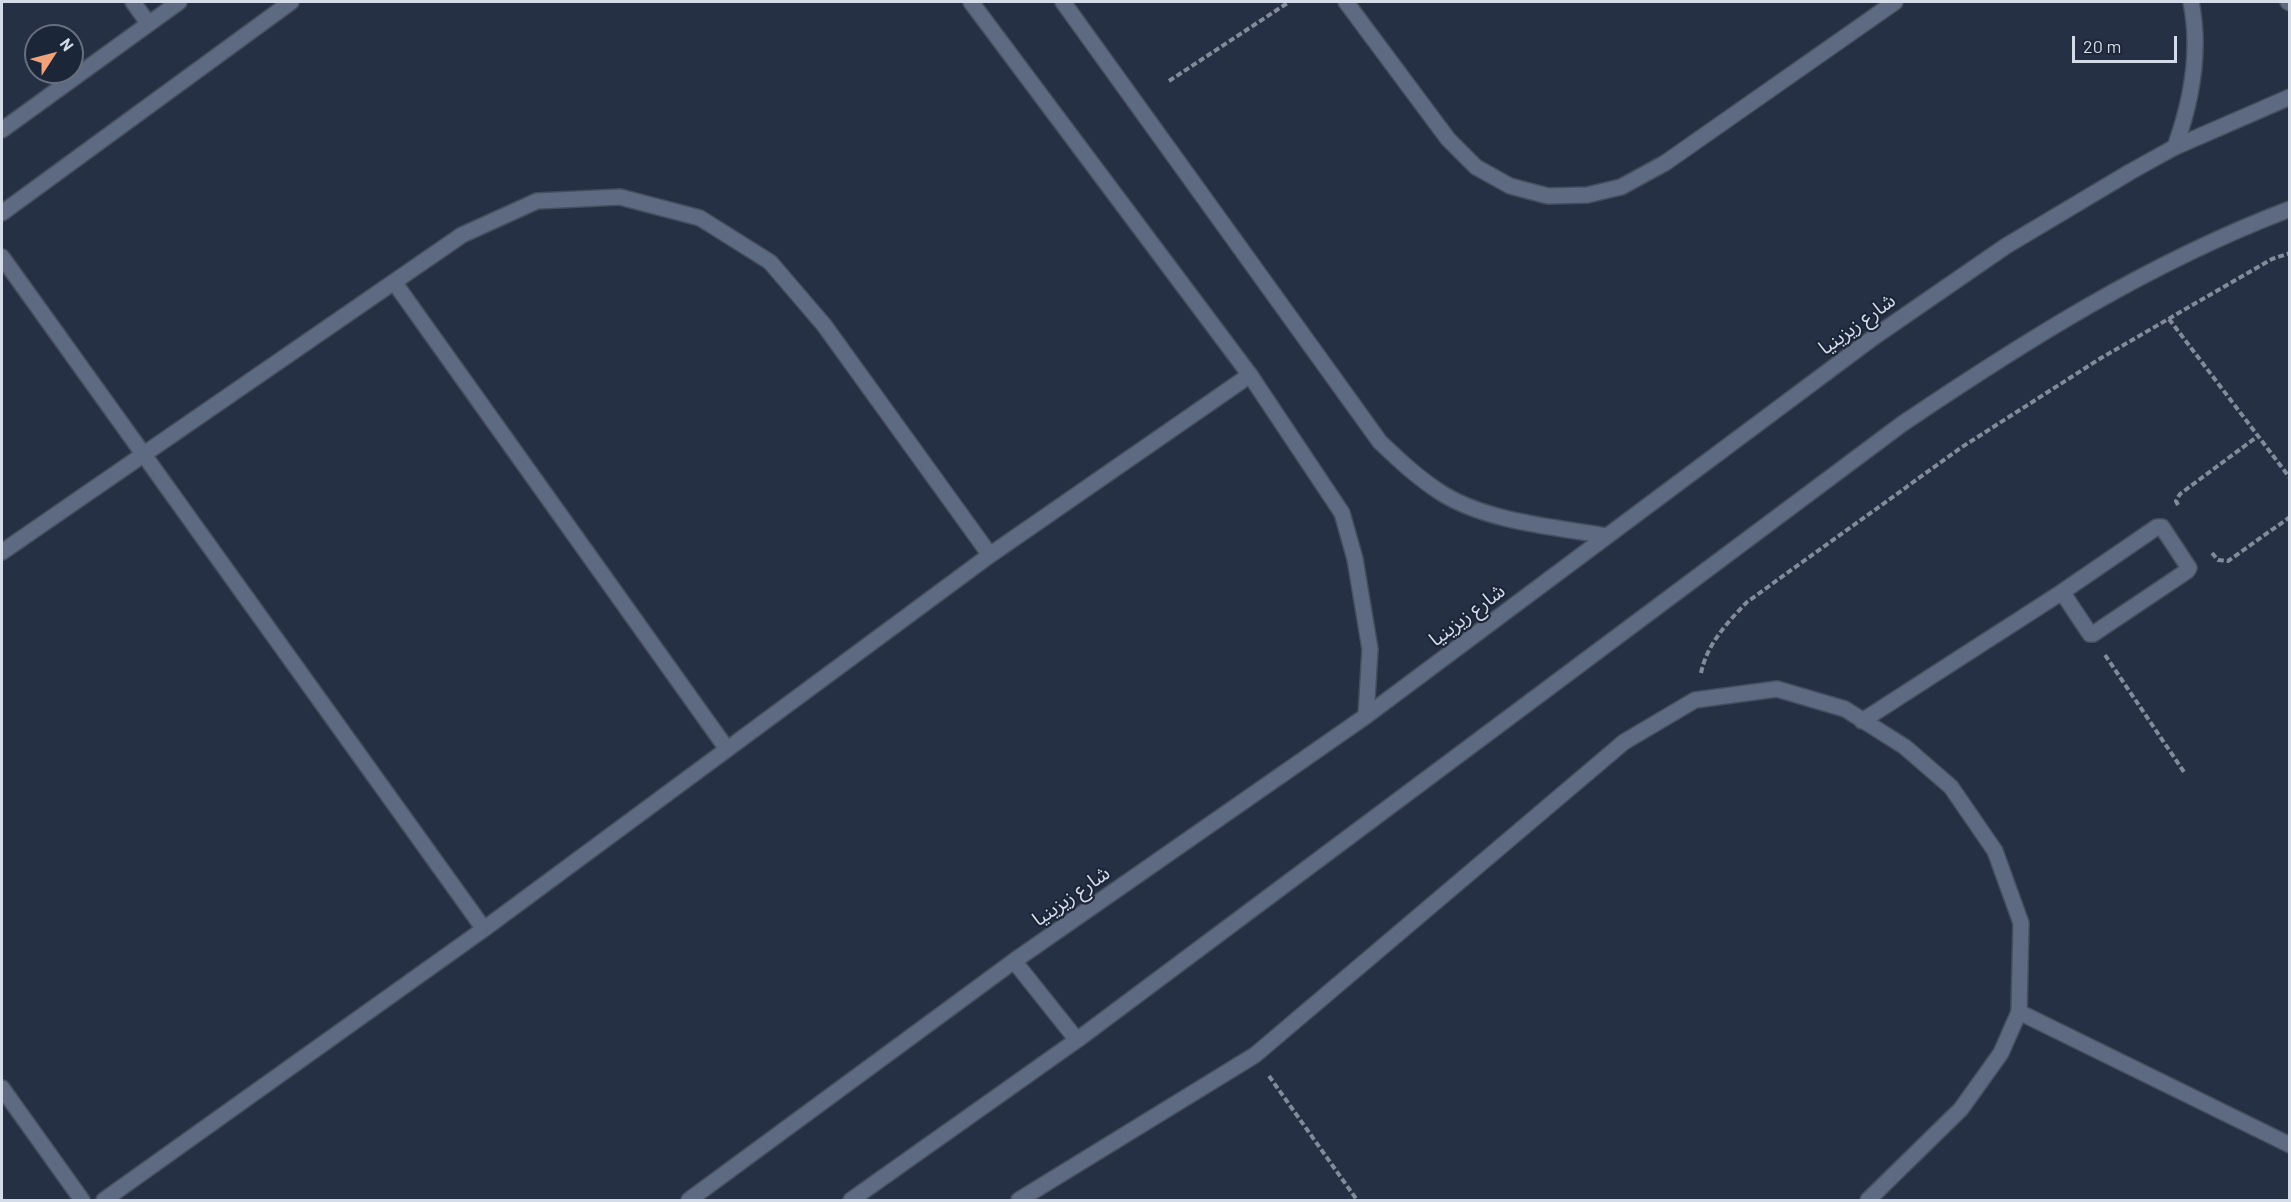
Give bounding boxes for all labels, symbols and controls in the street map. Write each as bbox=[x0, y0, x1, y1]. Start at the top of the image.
north arrow bbox=[24, 24, 84, 84]
scale bar bbox=[2075, 24, 2180, 62]
text: N bbox=[57, 34, 78, 54]
text: 20 m bbox=[2083, 35, 2121, 57]
street label: شارع زيزينيا bbox=[1814, 288, 1900, 360]
street label: شارع زيزينيا bbox=[1424, 579, 1510, 651]
street label: شارع زيزينيا bbox=[1028, 861, 1114, 931]

